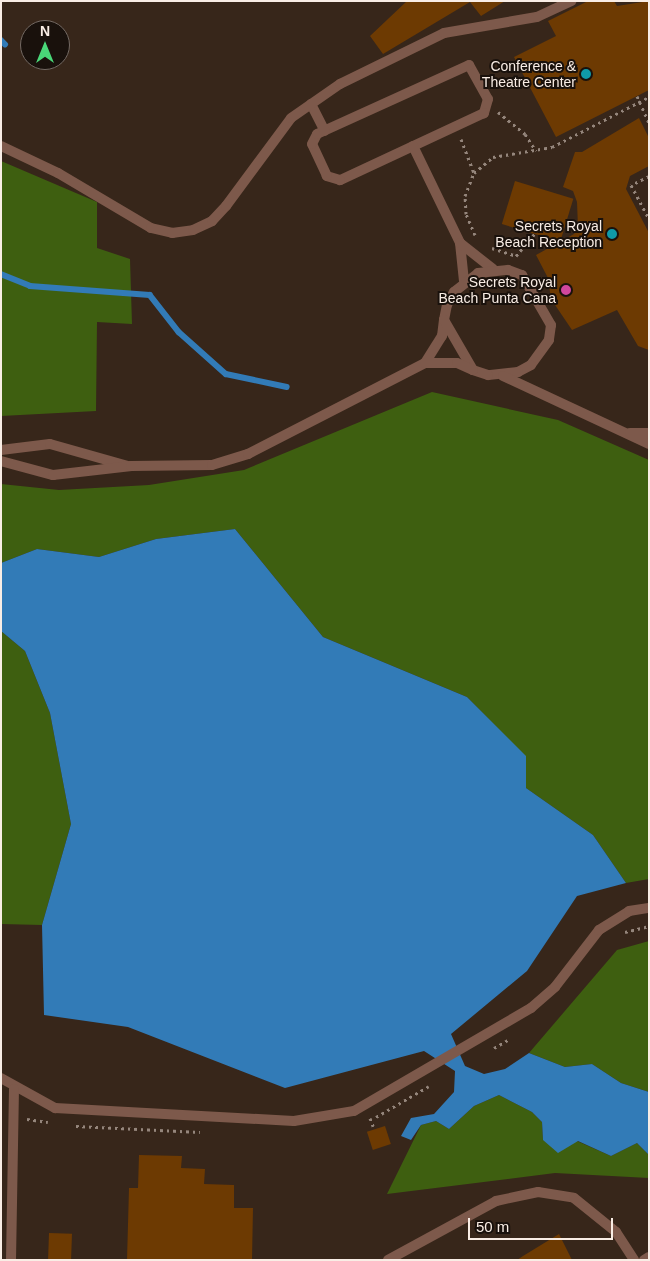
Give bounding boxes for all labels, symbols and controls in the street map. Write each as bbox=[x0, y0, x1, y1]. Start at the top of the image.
north arrow bbox=[20, 20, 70, 70]
text: N bbox=[40, 23, 50, 39]
place label: Conference & Theatre Center bbox=[482, 58, 576, 90]
marker: Conference & Theatre Center bbox=[580, 68, 592, 80]
place label: Secrets Royal Beach Reception bbox=[495, 218, 602, 250]
marker: Secrets Royal Beach Reception bbox=[606, 228, 618, 240]
place label: Secrets Royal Beach Punta Cana bbox=[438, 274, 556, 306]
marker: Secrets Royal Beach Punta Cana bbox=[560, 284, 572, 296]
scale bar bbox=[470, 1208, 615, 1240]
text: 50 m bbox=[476, 1218, 509, 1235]

